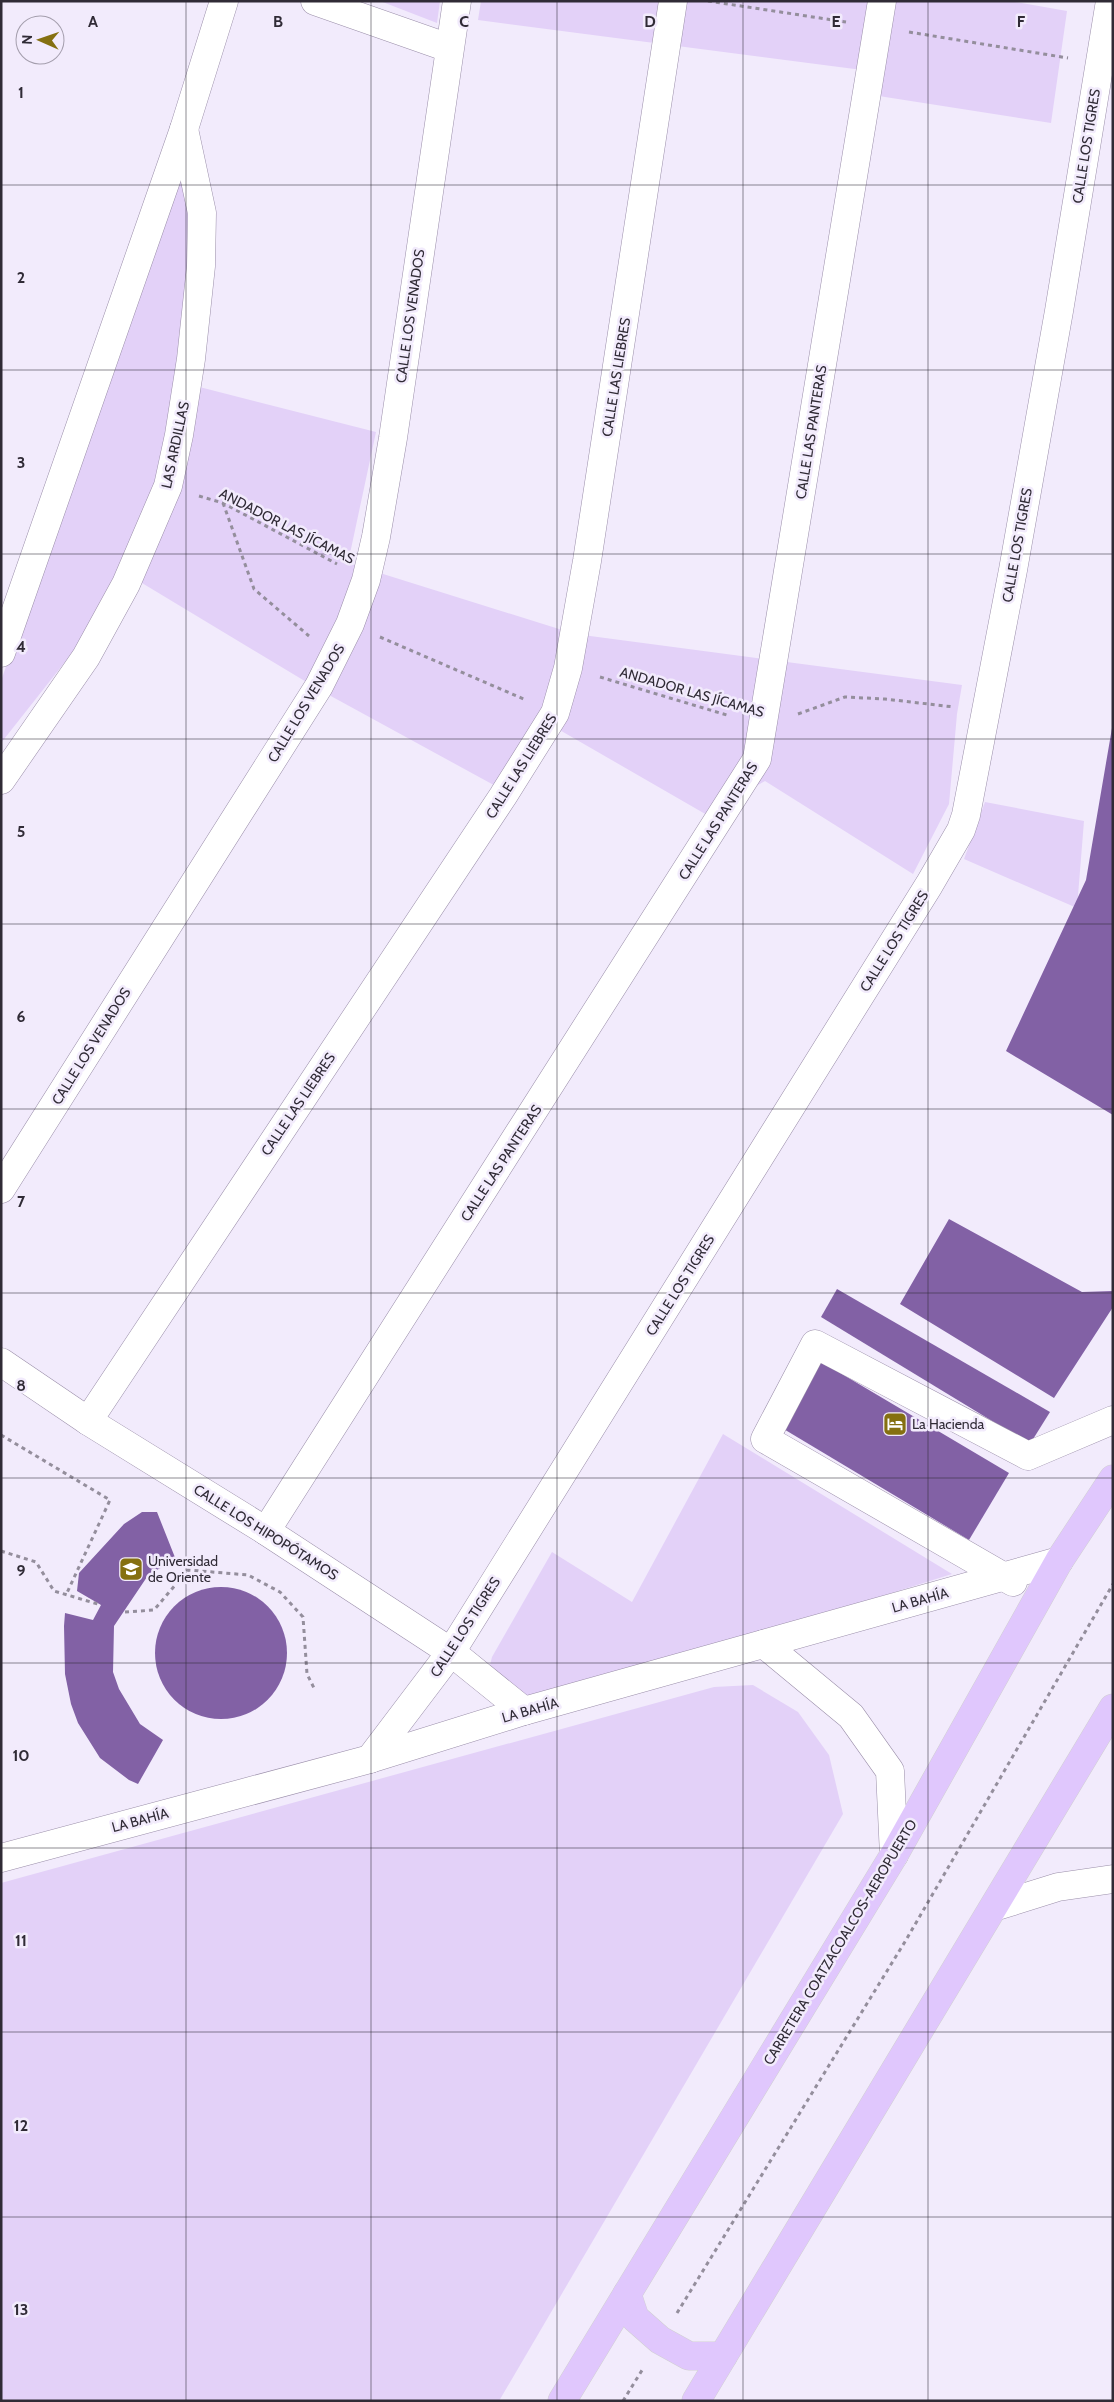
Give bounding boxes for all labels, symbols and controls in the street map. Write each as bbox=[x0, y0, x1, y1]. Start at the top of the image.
text: A bbox=[88, 12, 98, 31]
text: B bbox=[273, 12, 283, 31]
text: C bbox=[459, 12, 469, 31]
text: D bbox=[644, 12, 656, 31]
text: E bbox=[831, 12, 841, 31]
text: F bbox=[1017, 12, 1026, 31]
north arrow bbox=[15, 15, 65, 65]
text: N bbox=[18, 34, 36, 45]
text: 1 bbox=[18, 83, 24, 102]
street label: CALLE LOS TIGRES bbox=[1068, 87, 1104, 205]
street label: CALLE LOS VENADOS bbox=[392, 248, 428, 384]
text: 2 bbox=[17, 268, 25, 287]
street label: CALLE LAS LIEBRES bbox=[598, 316, 634, 438]
street label: CALLE LAS PANTERAS bbox=[792, 364, 830, 500]
street label: LAS ARDILLAS bbox=[157, 400, 193, 490]
text: 3 bbox=[17, 453, 25, 472]
street label: ANDADOR LAS JÍCAMAS bbox=[216, 484, 358, 568]
street label: CALLE LOS TIGRES bbox=[998, 486, 1036, 604]
text: 4 bbox=[16, 637, 26, 656]
street label: CALLE LOS VENADOS bbox=[264, 641, 348, 765]
street label: ANDADOR LAS JÍCAMAS bbox=[618, 663, 766, 721]
street label: CALLE LAS LIEBRES bbox=[482, 710, 560, 822]
street label: CALLE LAS PANTERAS bbox=[674, 759, 762, 883]
text: 5 bbox=[17, 822, 25, 841]
street label: CALLE LOS TIGRES bbox=[856, 887, 932, 995]
street label: CALLE LOS VENADOS bbox=[48, 984, 134, 1108]
text: 6 bbox=[17, 1007, 26, 1026]
street label: CALLE LAS LIEBRES bbox=[257, 1049, 339, 1159]
street label: CALLE LAS PANTERAS bbox=[457, 1101, 545, 1225]
text: 7 bbox=[17, 1192, 26, 1211]
street label: CALLE LOS TIGRES bbox=[642, 1231, 718, 1339]
text: 8 bbox=[16, 1376, 26, 1395]
hotel icon: La Hacienda bbox=[882, 1411, 908, 1437]
place label: La Hacienda bbox=[912, 1415, 984, 1433]
street label: CALLE LOS HIPOPÓTAMOS bbox=[190, 1480, 342, 1584]
place label: Universidad de Oriente bbox=[148, 1552, 218, 1586]
school or university icon: Universidad de Oriente bbox=[118, 1556, 144, 1582]
text: 9 bbox=[17, 1561, 26, 1580]
street label: CALLE LOS TIGRES bbox=[426, 1574, 504, 1680]
street label: LA BAHÍA bbox=[890, 1583, 951, 1617]
street label: LA BAHÍA bbox=[500, 1693, 561, 1727]
text: 10 bbox=[12, 1746, 30, 1765]
street label: LA BAHÍA bbox=[110, 1804, 171, 1836]
street label: CARRETERA COATZACOALCOS-AEROPUERTO bbox=[759, 1816, 921, 2068]
text: 11 bbox=[15, 1931, 27, 1950]
text: 12 bbox=[14, 2116, 28, 2135]
text: 13 bbox=[14, 2300, 28, 2319]

